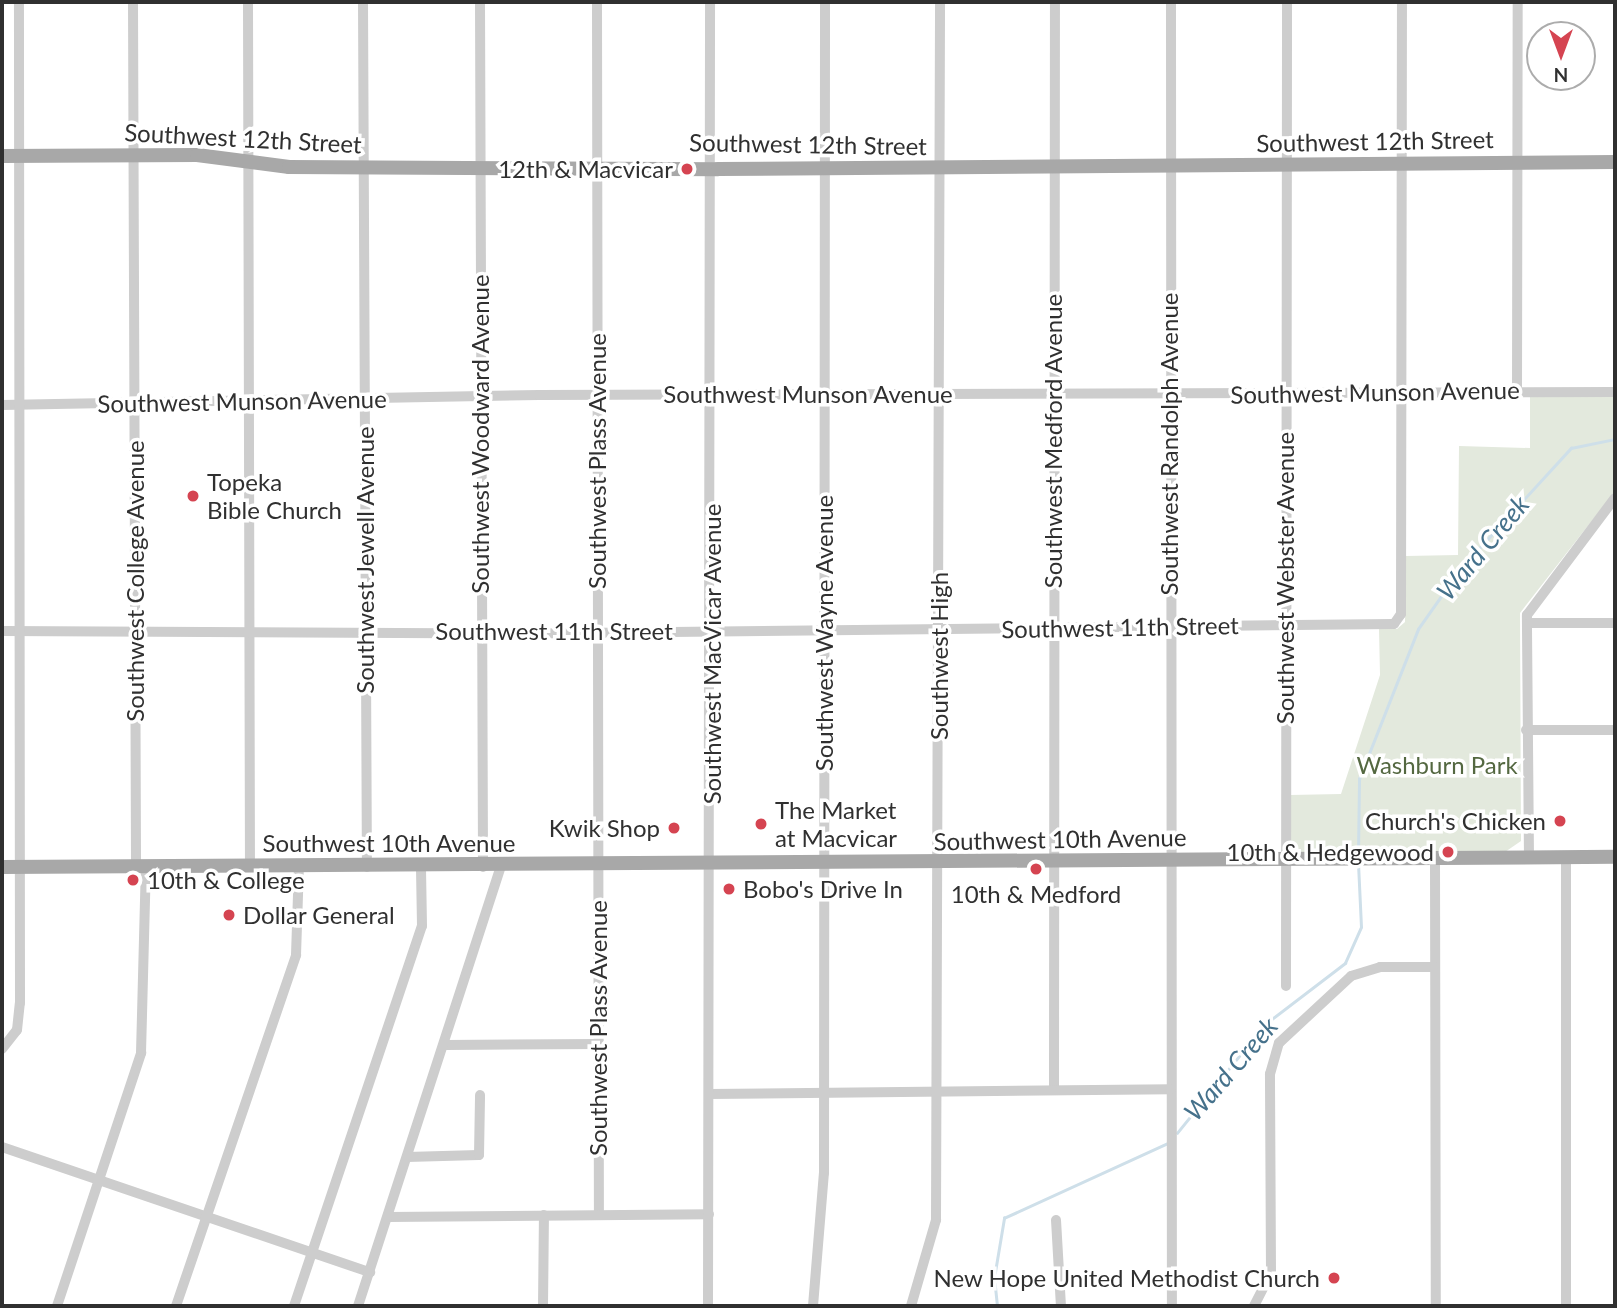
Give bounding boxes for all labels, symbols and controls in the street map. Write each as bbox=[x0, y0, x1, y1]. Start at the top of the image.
north arrow bbox=[1526, 21, 1596, 91]
text: N bbox=[1554, 64, 1568, 87]
street label: Southwest 12th Street bbox=[124, 117, 362, 159]
street label: Southwest 12th Street bbox=[1256, 125, 1494, 157]
street label: Southwest 12th Street bbox=[689, 128, 927, 160]
place label: 12th & Macvicar bbox=[498, 155, 673, 183]
marker: 12th & Macvicar bbox=[679, 161, 695, 177]
street label: Southwest Woodward Avenue bbox=[466, 274, 494, 594]
street label: Southwest Randolph Avenue bbox=[1155, 292, 1183, 596]
street label: Southwest Medford Avenue bbox=[1039, 293, 1067, 589]
street label: Southwest Plass Avenue bbox=[583, 333, 611, 589]
street label: Southwest Munson Avenue bbox=[1230, 375, 1520, 409]
street label: Southwest Munson Avenue bbox=[663, 380, 953, 408]
street label: Southwest Munson Avenue bbox=[97, 384, 387, 418]
street label: Southwest Jewell Avenue bbox=[351, 426, 379, 694]
street label: Southwest Webster Avenue bbox=[1271, 431, 1299, 725]
street label: Southwest College Avenue bbox=[121, 440, 149, 722]
place label: Topeka Bible Church bbox=[207, 468, 342, 524]
marker: Topeka Bible Church bbox=[185, 488, 201, 504]
water label: Ward Creek bbox=[1430, 489, 1536, 607]
street label: Southwest Wayne Avenue bbox=[810, 494, 838, 772]
street label: Southwest MacVicar Avenue bbox=[698, 503, 726, 805]
street label: Southwest High bbox=[925, 572, 953, 740]
street label: Southwest 11th Street bbox=[1001, 611, 1239, 643]
street label: Southwest 11th Street bbox=[435, 617, 673, 645]
park label: Washburn Park bbox=[1356, 751, 1518, 779]
place label: The Market at Macvicar bbox=[775, 796, 897, 852]
place label: Church's Chicken bbox=[1365, 807, 1546, 835]
marker: Church's Chicken bbox=[1552, 813, 1568, 829]
place label: Kwik Shop bbox=[549, 814, 660, 842]
marker: The Market at Macvicar bbox=[753, 816, 769, 832]
marker: Kwik Shop bbox=[666, 820, 682, 836]
street label: Southwest 10th Avenue bbox=[933, 822, 1187, 856]
street label: Southwest 10th Avenue bbox=[262, 829, 516, 857]
place label: 10th & Hedgewood bbox=[1227, 838, 1434, 866]
marker: 10th & Hedgewood bbox=[1440, 844, 1456, 860]
marker: 10th & Medford bbox=[1028, 861, 1044, 877]
place label: 10th & College bbox=[147, 866, 305, 894]
marker: 10th & College bbox=[125, 872, 141, 888]
place label: Bobo's Drive In bbox=[743, 875, 903, 903]
place label: 10th & Medford bbox=[951, 880, 1121, 908]
marker: Bobo's Drive In bbox=[721, 881, 737, 897]
street label: Southwest Plass Avenue bbox=[584, 900, 612, 1156]
place label: Dollar General bbox=[243, 901, 395, 929]
marker: Dollar General bbox=[221, 907, 237, 923]
water label: Ward Creek bbox=[1178, 1011, 1284, 1127]
place label: New Hope United Methodist Church bbox=[933, 1264, 1320, 1292]
marker: New Hope United Methodist Church bbox=[1326, 1270, 1342, 1286]

